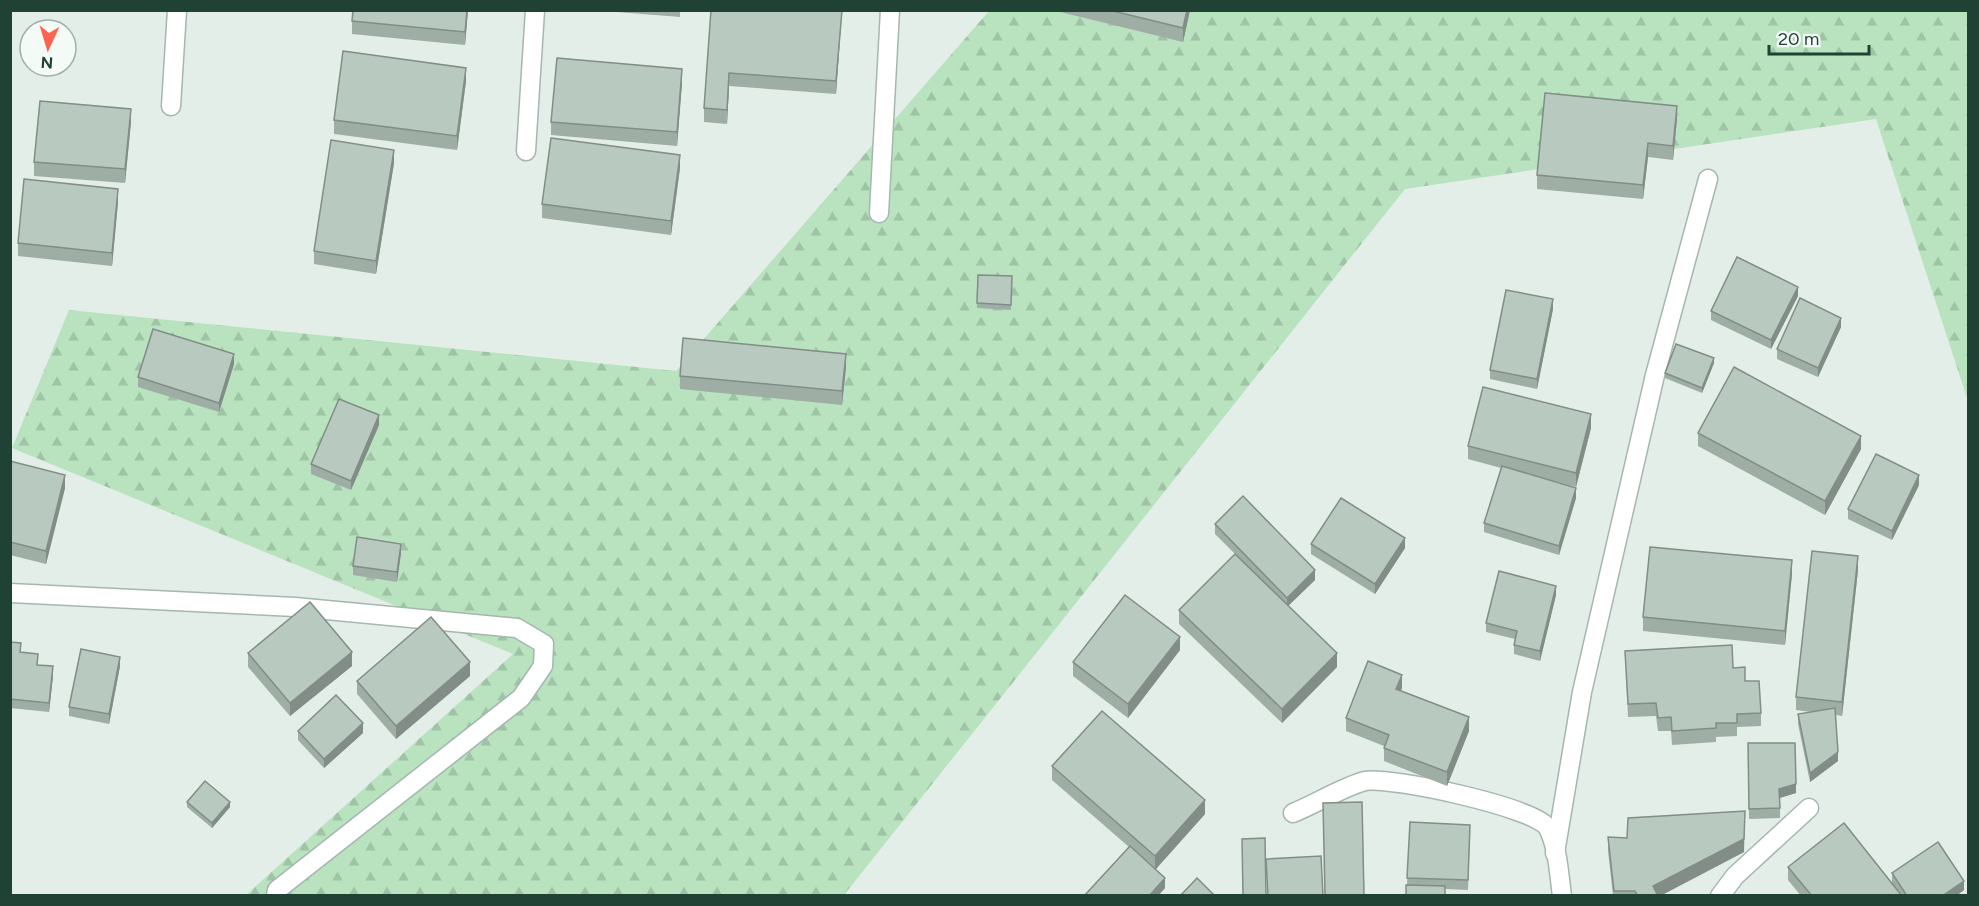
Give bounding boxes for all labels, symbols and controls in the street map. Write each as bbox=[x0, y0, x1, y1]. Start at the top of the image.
north arrow bbox=[18, 18, 78, 78]
scale bar bbox=[1769, 18, 1870, 56]
text: 20 m bbox=[1778, 28, 1819, 50]
text: N bbox=[40, 53, 54, 72]

